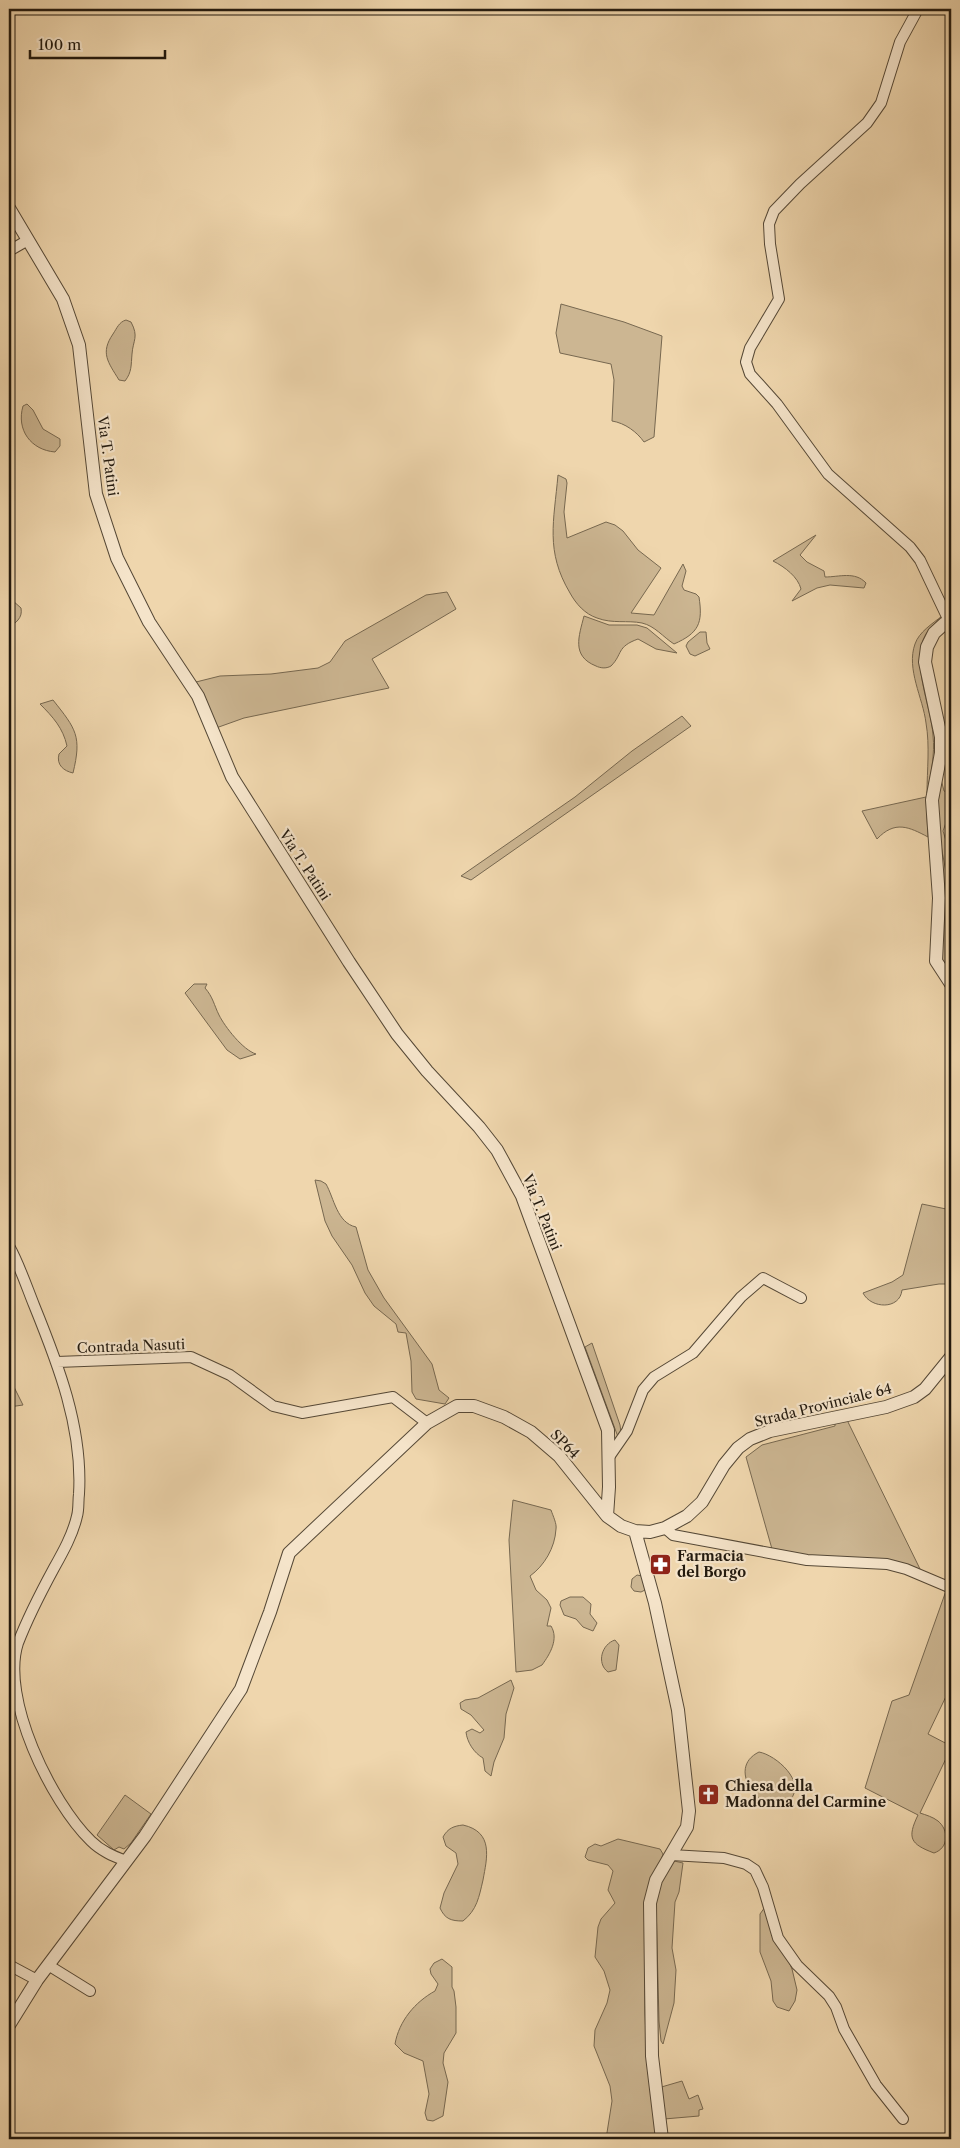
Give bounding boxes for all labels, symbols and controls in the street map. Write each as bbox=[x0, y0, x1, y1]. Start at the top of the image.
scale bar bbox=[30, 28, 165, 60]
text: 100 m bbox=[38, 35, 81, 54]
street label: Via T. Patini bbox=[93, 414, 123, 497]
street label: Via T. Patini bbox=[275, 825, 335, 904]
street label: Via T. Patini bbox=[518, 1170, 565, 1253]
street label: Contrada Nasuti bbox=[77, 1335, 185, 1357]
street label: Strada Provinciale 64 bbox=[753, 1379, 893, 1431]
street label: SP64 bbox=[547, 1426, 583, 1462]
place label: Farmacia del Borgo bbox=[677, 1547, 746, 1581]
pharmacy icon: Farmacia del Borgo bbox=[649, 1552, 673, 1576]
place label: Chiesa della Madonna del Carmine bbox=[725, 1777, 886, 1811]
church icon: Chiesa della Madonna del Carmine bbox=[697, 1782, 721, 1806]

